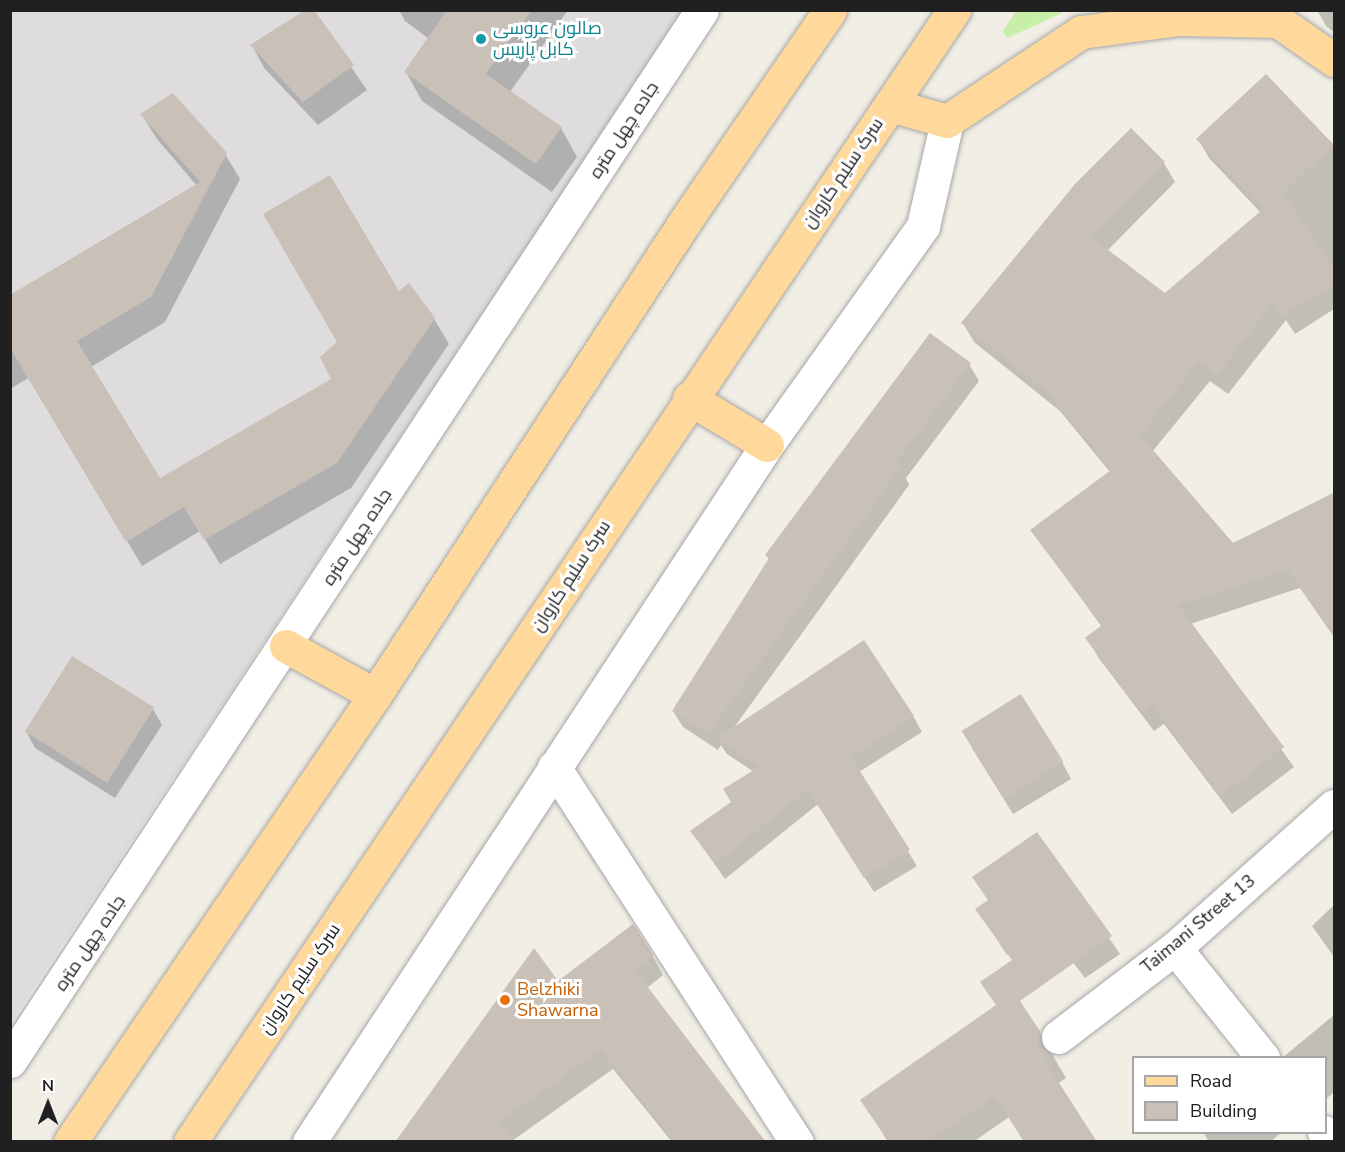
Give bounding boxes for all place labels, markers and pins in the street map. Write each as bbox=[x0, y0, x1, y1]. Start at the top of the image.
place label: صالون عروسی کابل پاریس bbox=[493, 18, 602, 60]
marker: صالون عروسی کابل پاریس bbox=[474, 32, 488, 46]
place label: Belzhiki Shawarna bbox=[517, 979, 598, 1022]
marker: Belzhiki Shawarna bbox=[498, 993, 512, 1007]

